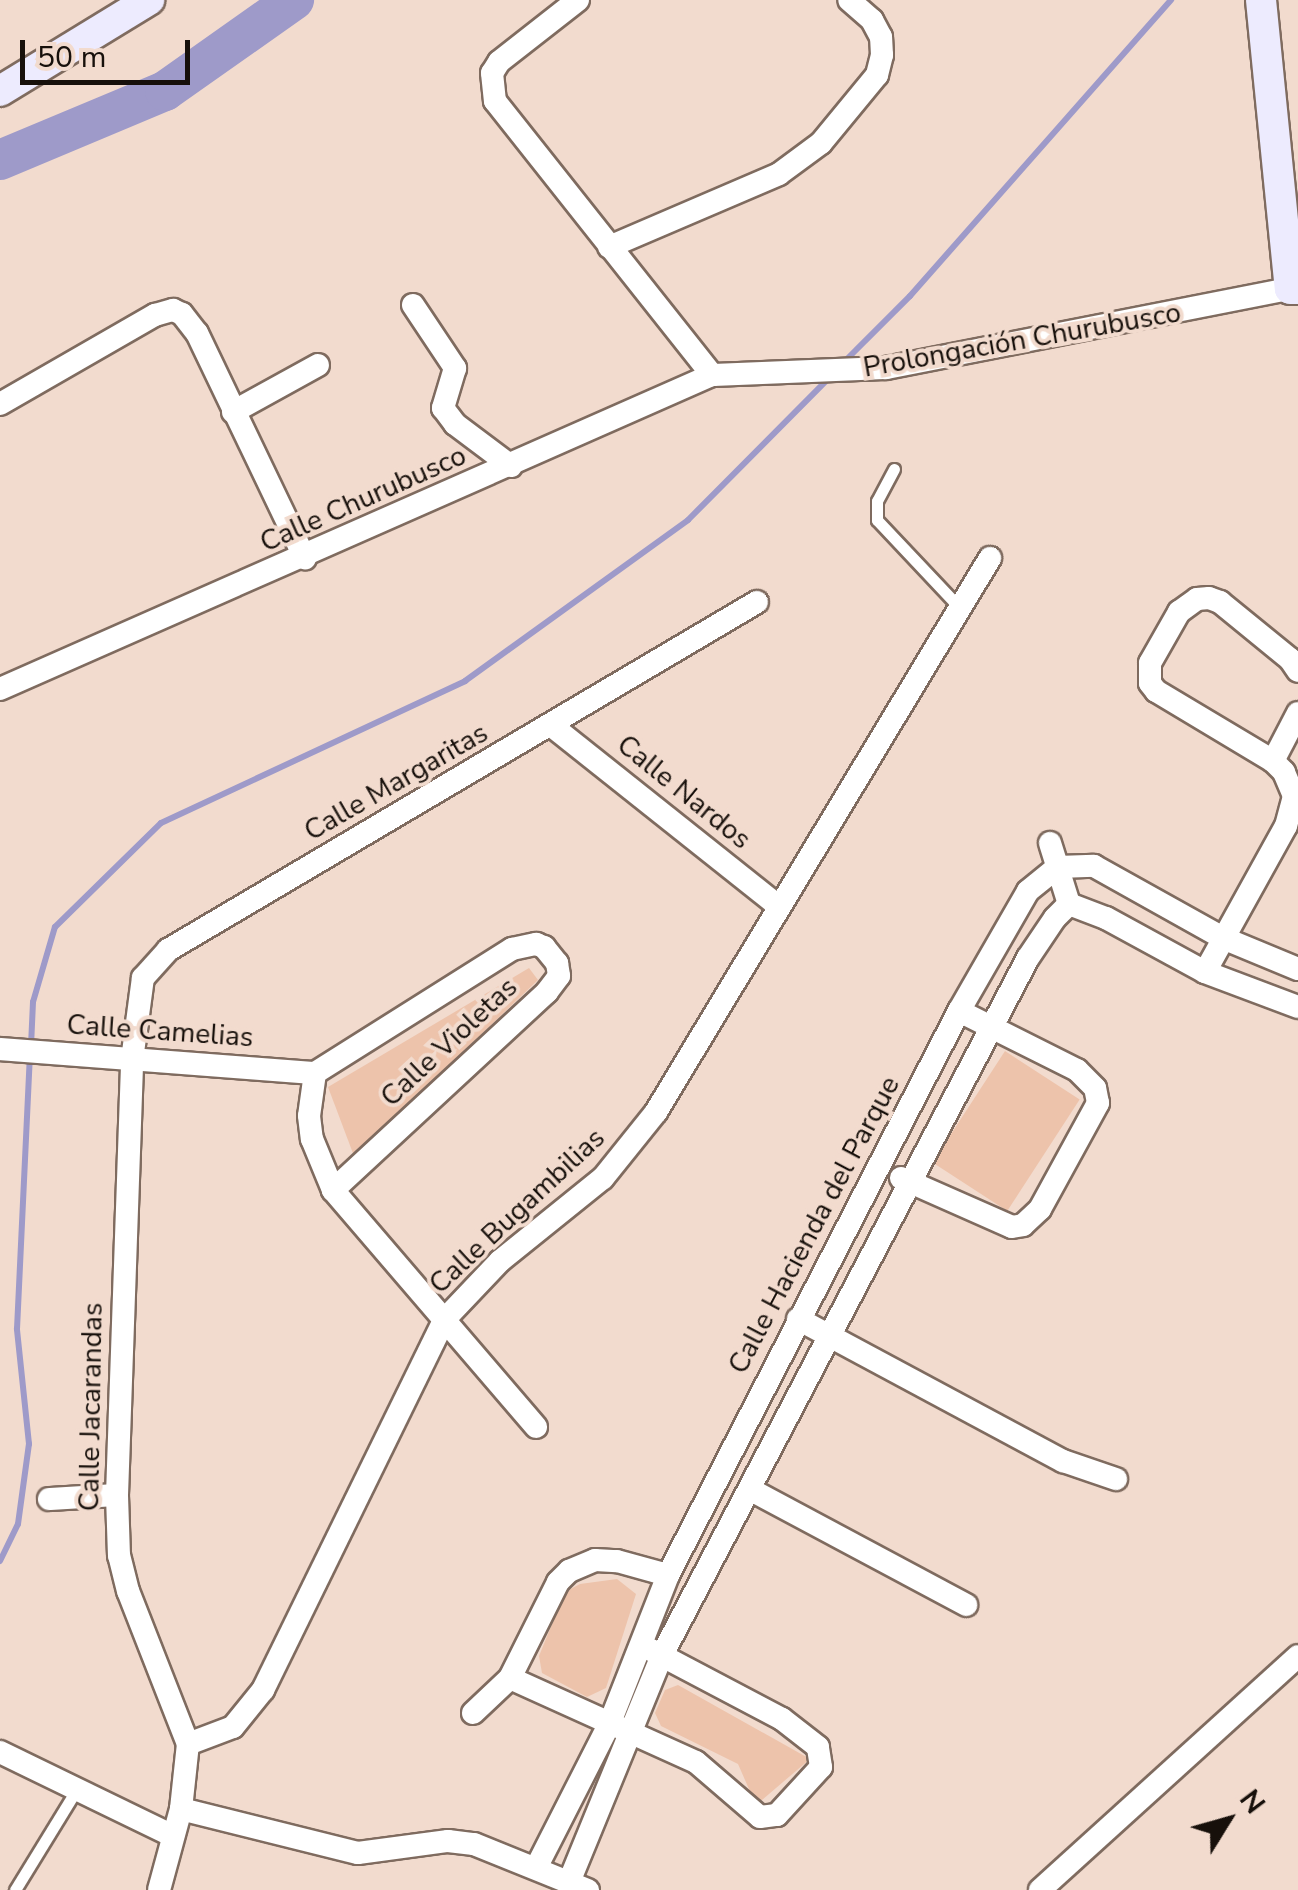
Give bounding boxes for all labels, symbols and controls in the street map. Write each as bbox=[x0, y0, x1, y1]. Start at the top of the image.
scale bar bbox=[25, 20, 195, 82]
text: 50 m bbox=[37, 37, 106, 78]
street label: Prolongación Churubusco bbox=[861, 296, 1183, 384]
street label: Calle Churubusco bbox=[255, 439, 471, 559]
street label: Calle Margaritas bbox=[298, 716, 494, 848]
street label: Calle Nardos bbox=[610, 728, 758, 856]
street label: Calle Violetas bbox=[374, 970, 524, 1114]
street label: Calle Camelias bbox=[66, 1008, 254, 1054]
street label: Calle Hacienda del Parque bbox=[721, 1071, 907, 1379]
street label: Calle Bugambilias bbox=[422, 1121, 612, 1301]
street label: Calle Jacarandas bbox=[72, 1302, 110, 1512]
north arrow bbox=[1178, 1770, 1278, 1870]
text: N bbox=[1230, 1782, 1273, 1822]

